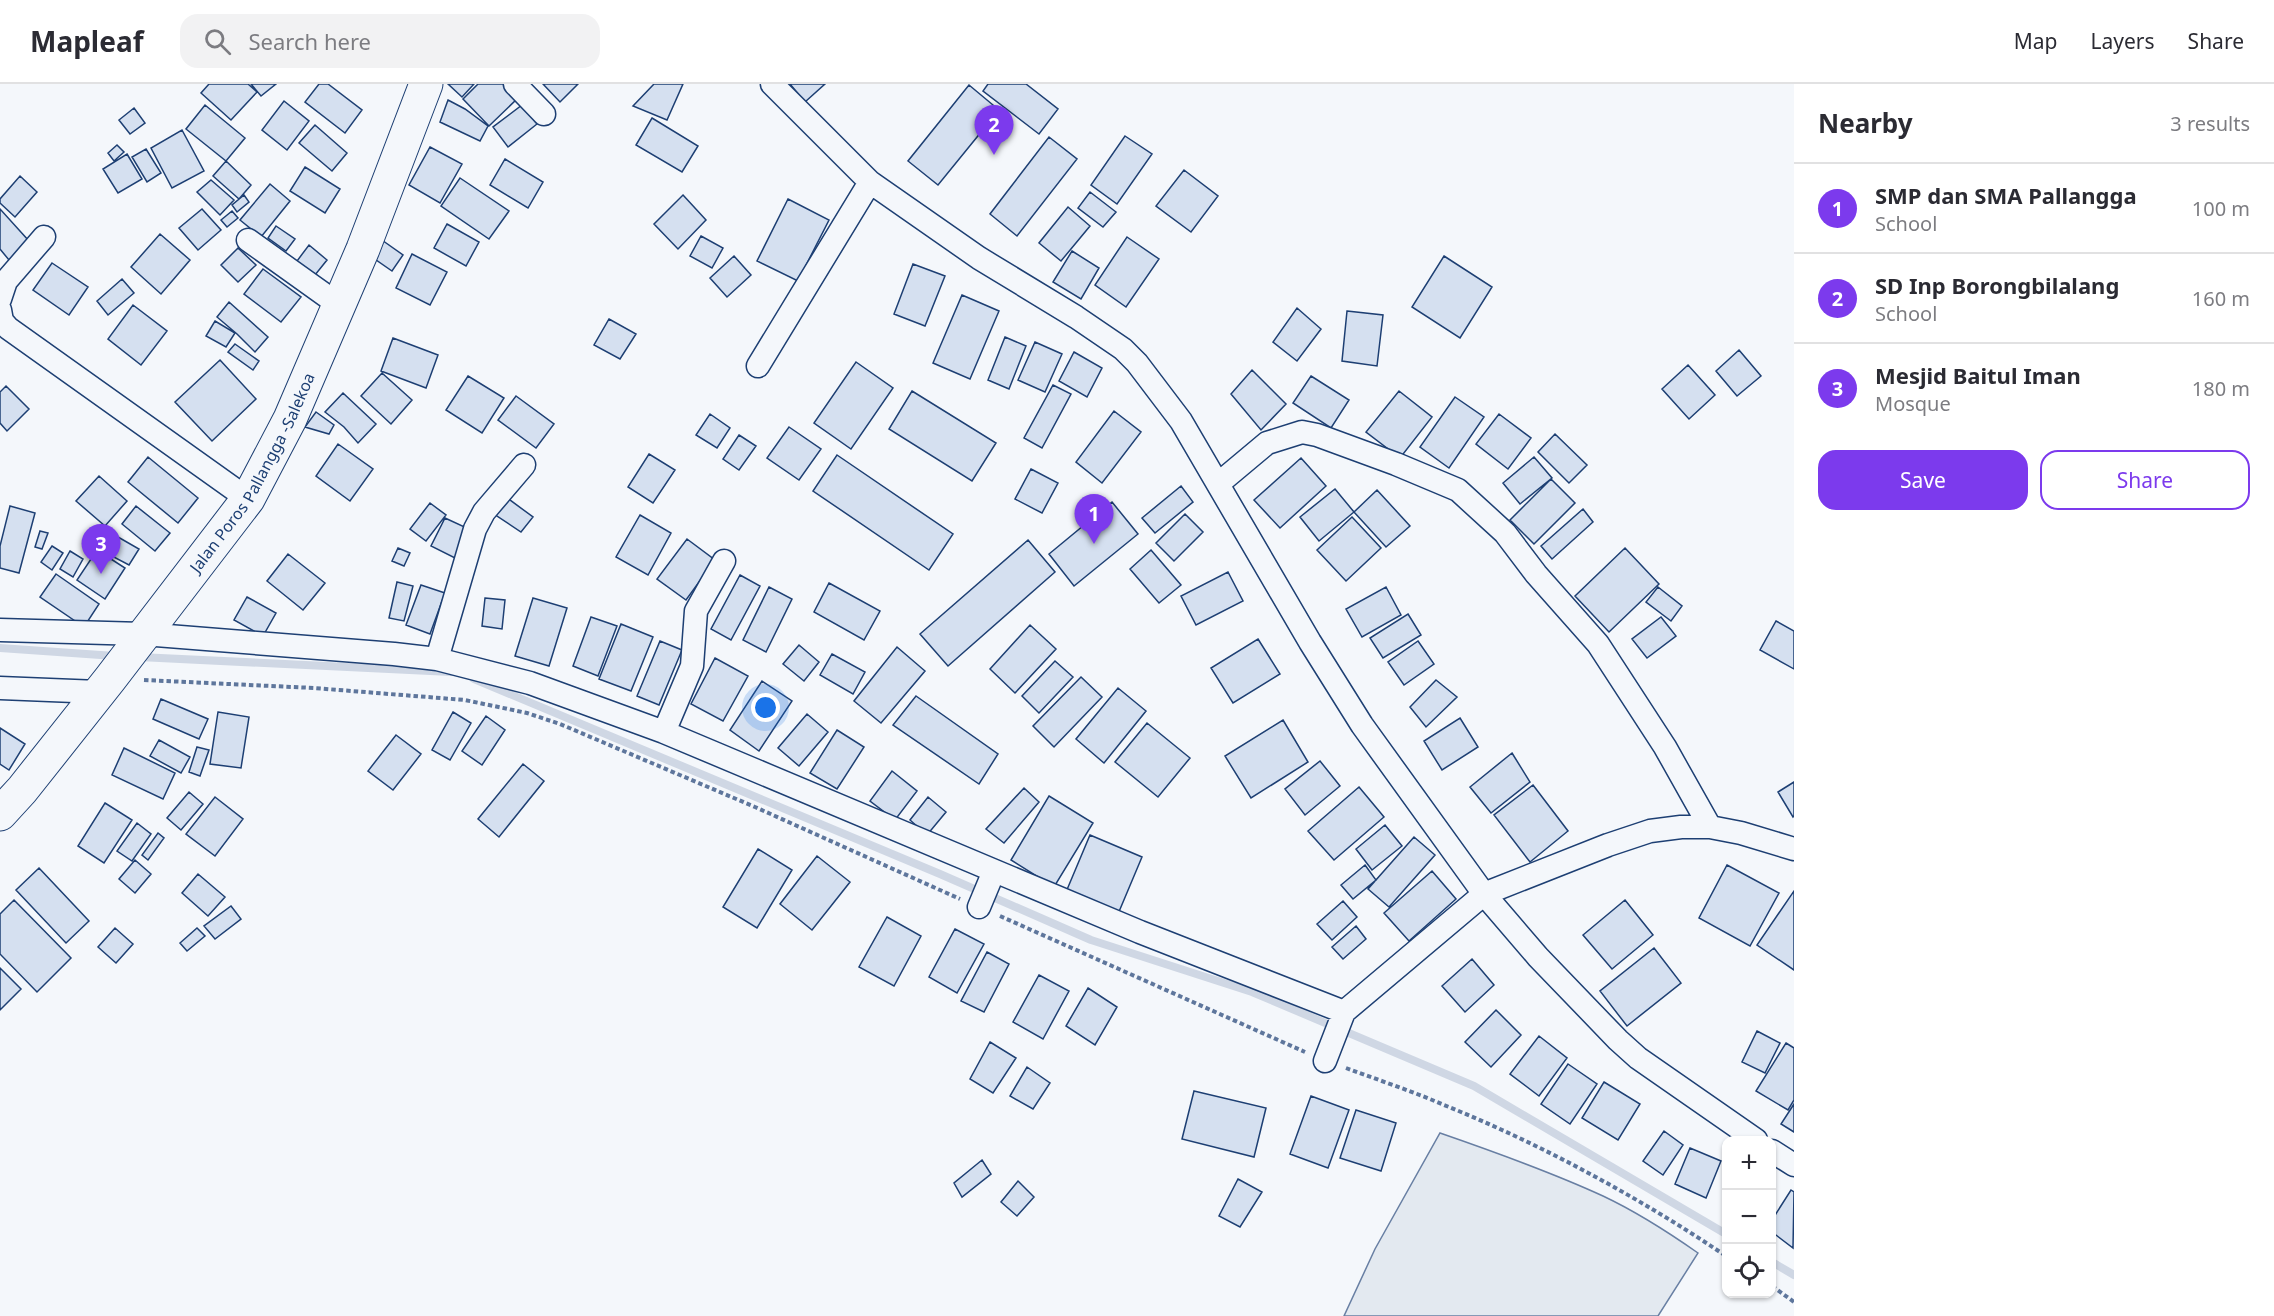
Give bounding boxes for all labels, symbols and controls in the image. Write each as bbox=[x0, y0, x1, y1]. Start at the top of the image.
search box bbox=[180, 14, 600, 68]
text: Mapleaf bbox=[30, 22, 144, 60]
icon: search bbox=[201, 25, 234, 58]
text: Search here bbox=[249, 26, 371, 56]
text: Map bbox=[2014, 27, 2058, 55]
text: Layers bbox=[2091, 27, 2155, 55]
text: Share bbox=[2188, 27, 2244, 55]
text: Nearby bbox=[1818, 105, 1913, 141]
pin: 2 bbox=[974, 106, 1014, 155]
text: 3 results bbox=[2170, 110, 2250, 137]
text: SMP dan SMA Pallangga bbox=[1875, 180, 2137, 210]
text: 1 bbox=[1832, 195, 1843, 222]
text: 100 m bbox=[2192, 195, 2250, 222]
text: School bbox=[1875, 210, 1937, 237]
text: SD Inp Borongbilalang bbox=[1875, 270, 2119, 300]
text: 2 bbox=[1832, 285, 1843, 312]
text: 160 m bbox=[2192, 285, 2250, 312]
text: School bbox=[1875, 300, 1937, 327]
text: Mesjid Baitul Iman bbox=[1875, 360, 2081, 390]
street label: Jalan Poros Pallangga -Salekoa bbox=[183, 369, 320, 579]
text: 3 bbox=[1832, 375, 1843, 402]
text: 180 m bbox=[2192, 375, 2250, 402]
text: Mosque bbox=[1875, 390, 1951, 417]
button: Save bbox=[1818, 450, 2028, 510]
button: Share bbox=[2040, 450, 2250, 510]
pin: 1 bbox=[1074, 494, 1114, 544]
pin: 3 bbox=[82, 524, 120, 574]
your location bbox=[751, 693, 780, 722]
map controls bbox=[1722, 1136, 1776, 1298]
button: + bbox=[1722, 1136, 1776, 1190]
button: − bbox=[1722, 1190, 1776, 1244]
button: locate bbox=[1722, 1244, 1776, 1298]

